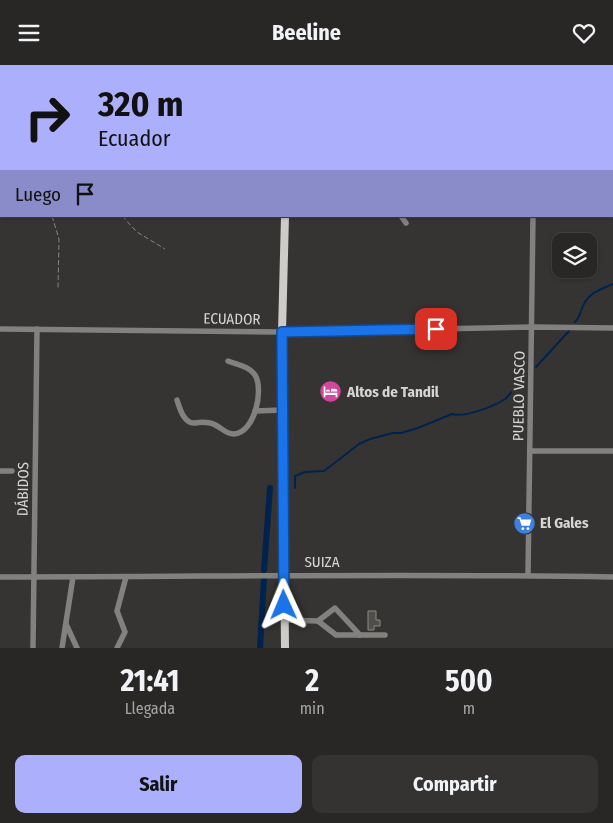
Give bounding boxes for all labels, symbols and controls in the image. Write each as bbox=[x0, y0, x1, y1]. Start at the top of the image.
icon: menu bbox=[15, 19, 43, 47]
text: Beeline bbox=[272, 19, 341, 46]
icon: heart bbox=[570, 19, 598, 47]
text: 320 m bbox=[98, 83, 184, 125]
icon: right bbox=[15, 85, 80, 150]
text: Ecuador bbox=[98, 125, 170, 152]
icon: arrive bbox=[71, 180, 99, 208]
text: Luego bbox=[15, 183, 61, 206]
map controls bbox=[552, 233, 597, 278]
button: layers bbox=[552, 233, 597, 278]
pin bbox=[415, 308, 457, 350]
street label: ECUADOR bbox=[203, 310, 261, 328]
icon: arrive bbox=[422, 315, 450, 343]
street label: PUEBLO VASCO bbox=[509, 351, 529, 441]
hotel icon: Altos de Tandil bbox=[319, 380, 343, 404]
place label: Altos de Tandil bbox=[346, 383, 440, 401]
street label: DÁBIDOS bbox=[14, 462, 32, 516]
supermarket icon: El Gales bbox=[512, 511, 536, 535]
place label: El Gales bbox=[540, 514, 589, 532]
street label: SUIZA bbox=[304, 553, 340, 571]
position arrow bbox=[257, 578, 309, 630]
text: 21:41 bbox=[120, 663, 179, 699]
text: 2 bbox=[305, 663, 319, 699]
text: 500 bbox=[445, 663, 493, 699]
text: Llegada bbox=[125, 699, 175, 718]
text: min bbox=[300, 699, 325, 718]
text: m bbox=[463, 699, 475, 718]
button: Salir bbox=[15, 755, 302, 813]
button: Compartir bbox=[312, 755, 598, 813]

